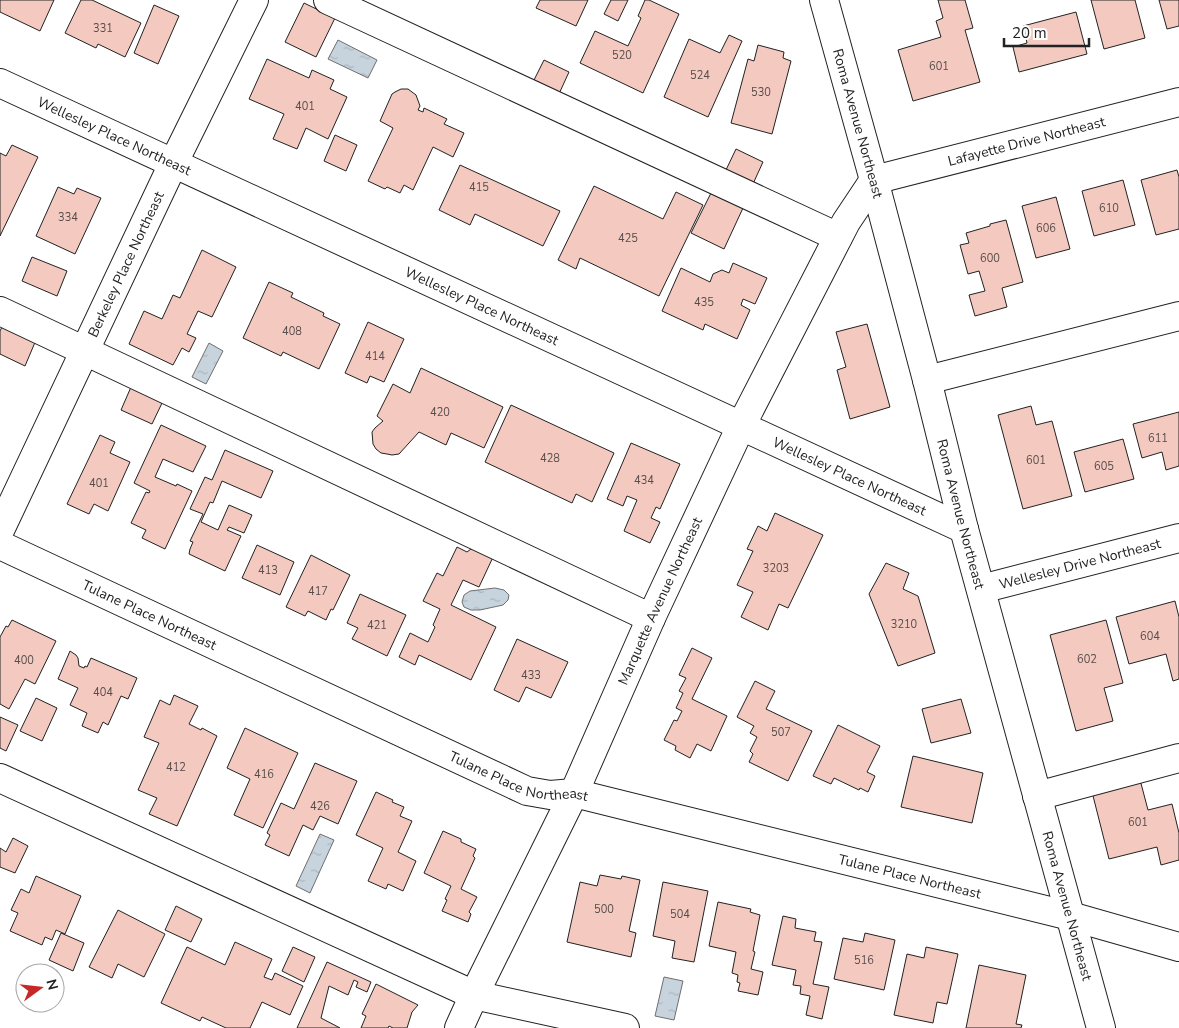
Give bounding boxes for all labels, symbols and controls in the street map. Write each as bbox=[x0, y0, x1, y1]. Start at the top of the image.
scale bar bbox=[1004, 15, 1089, 47]
house number: 331 bbox=[93, 21, 113, 36]
text: 20 m bbox=[1012, 23, 1047, 43]
street label: Roma Avenue Northeast bbox=[828, 47, 887, 200]
house number: 520 bbox=[612, 48, 632, 63]
house number: 601 bbox=[929, 59, 949, 74]
house number: 524 bbox=[690, 68, 710, 83]
house number: 530 bbox=[751, 85, 771, 100]
street label: Wellesley Place Northeast bbox=[34, 93, 194, 180]
house number: 401 bbox=[295, 99, 315, 114]
street label: Lafayette Drive Northeast bbox=[946, 112, 1107, 171]
house number: 415 bbox=[469, 180, 489, 195]
street label: Berkeley Place Northeast bbox=[83, 188, 169, 340]
house number: 610 bbox=[1099, 201, 1119, 216]
house number: 334 bbox=[58, 210, 78, 225]
house number: 606 bbox=[1036, 221, 1056, 236]
house number: 425 bbox=[618, 231, 638, 246]
house number: 600 bbox=[980, 251, 1000, 266]
street label: Wellesley Place Northeast bbox=[402, 263, 562, 350]
house number: 435 bbox=[694, 295, 714, 310]
house number: 408 bbox=[282, 324, 302, 339]
house number: 414 bbox=[365, 349, 385, 364]
house number: 420 bbox=[430, 405, 450, 420]
house number: 611 bbox=[1148, 431, 1168, 446]
street label: Wellesley Place Northeast bbox=[769, 433, 929, 520]
street label: Roma Avenue Northeast bbox=[932, 437, 989, 591]
house number: 428 bbox=[540, 451, 560, 466]
house number: 601 bbox=[1026, 453, 1046, 468]
house number: 605 bbox=[1094, 459, 1114, 474]
house number: 434 bbox=[634, 473, 654, 488]
house number: 401 bbox=[89, 476, 109, 491]
street label: Marquette Avenue Northeast bbox=[614, 514, 707, 688]
street label: Wellesley Drive Northeast bbox=[997, 534, 1163, 594]
house number: 3203 bbox=[763, 561, 789, 576]
house number: 413 bbox=[258, 563, 278, 578]
street label: Tulane Place Northeast bbox=[79, 576, 220, 655]
house number: 417 bbox=[308, 584, 328, 599]
house number: 3210 bbox=[891, 617, 918, 632]
house number: 421 bbox=[367, 618, 387, 633]
house number: 604 bbox=[1140, 629, 1160, 644]
house number: 602 bbox=[1077, 652, 1097, 667]
house number: 400 bbox=[14, 653, 34, 668]
house number: 433 bbox=[521, 668, 541, 683]
house number: 404 bbox=[93, 685, 113, 700]
house number: 507 bbox=[771, 725, 791, 740]
street label: Tulane Place Northeast bbox=[446, 747, 590, 806]
house number: 412 bbox=[166, 760, 186, 775]
house number: 416 bbox=[254, 767, 274, 782]
house number: 426 bbox=[310, 799, 330, 814]
house number: 601 bbox=[1128, 815, 1148, 830]
street label: Roma Avenue Northeast bbox=[1037, 829, 1097, 983]
street label: Tulane Place Northeast bbox=[836, 850, 983, 904]
house number: 500 bbox=[594, 902, 614, 917]
house number: 504 bbox=[670, 907, 690, 922]
house number: 516 bbox=[854, 953, 874, 968]
north arrow bbox=[15, 963, 65, 1013]
text: N bbox=[42, 977, 63, 992]

